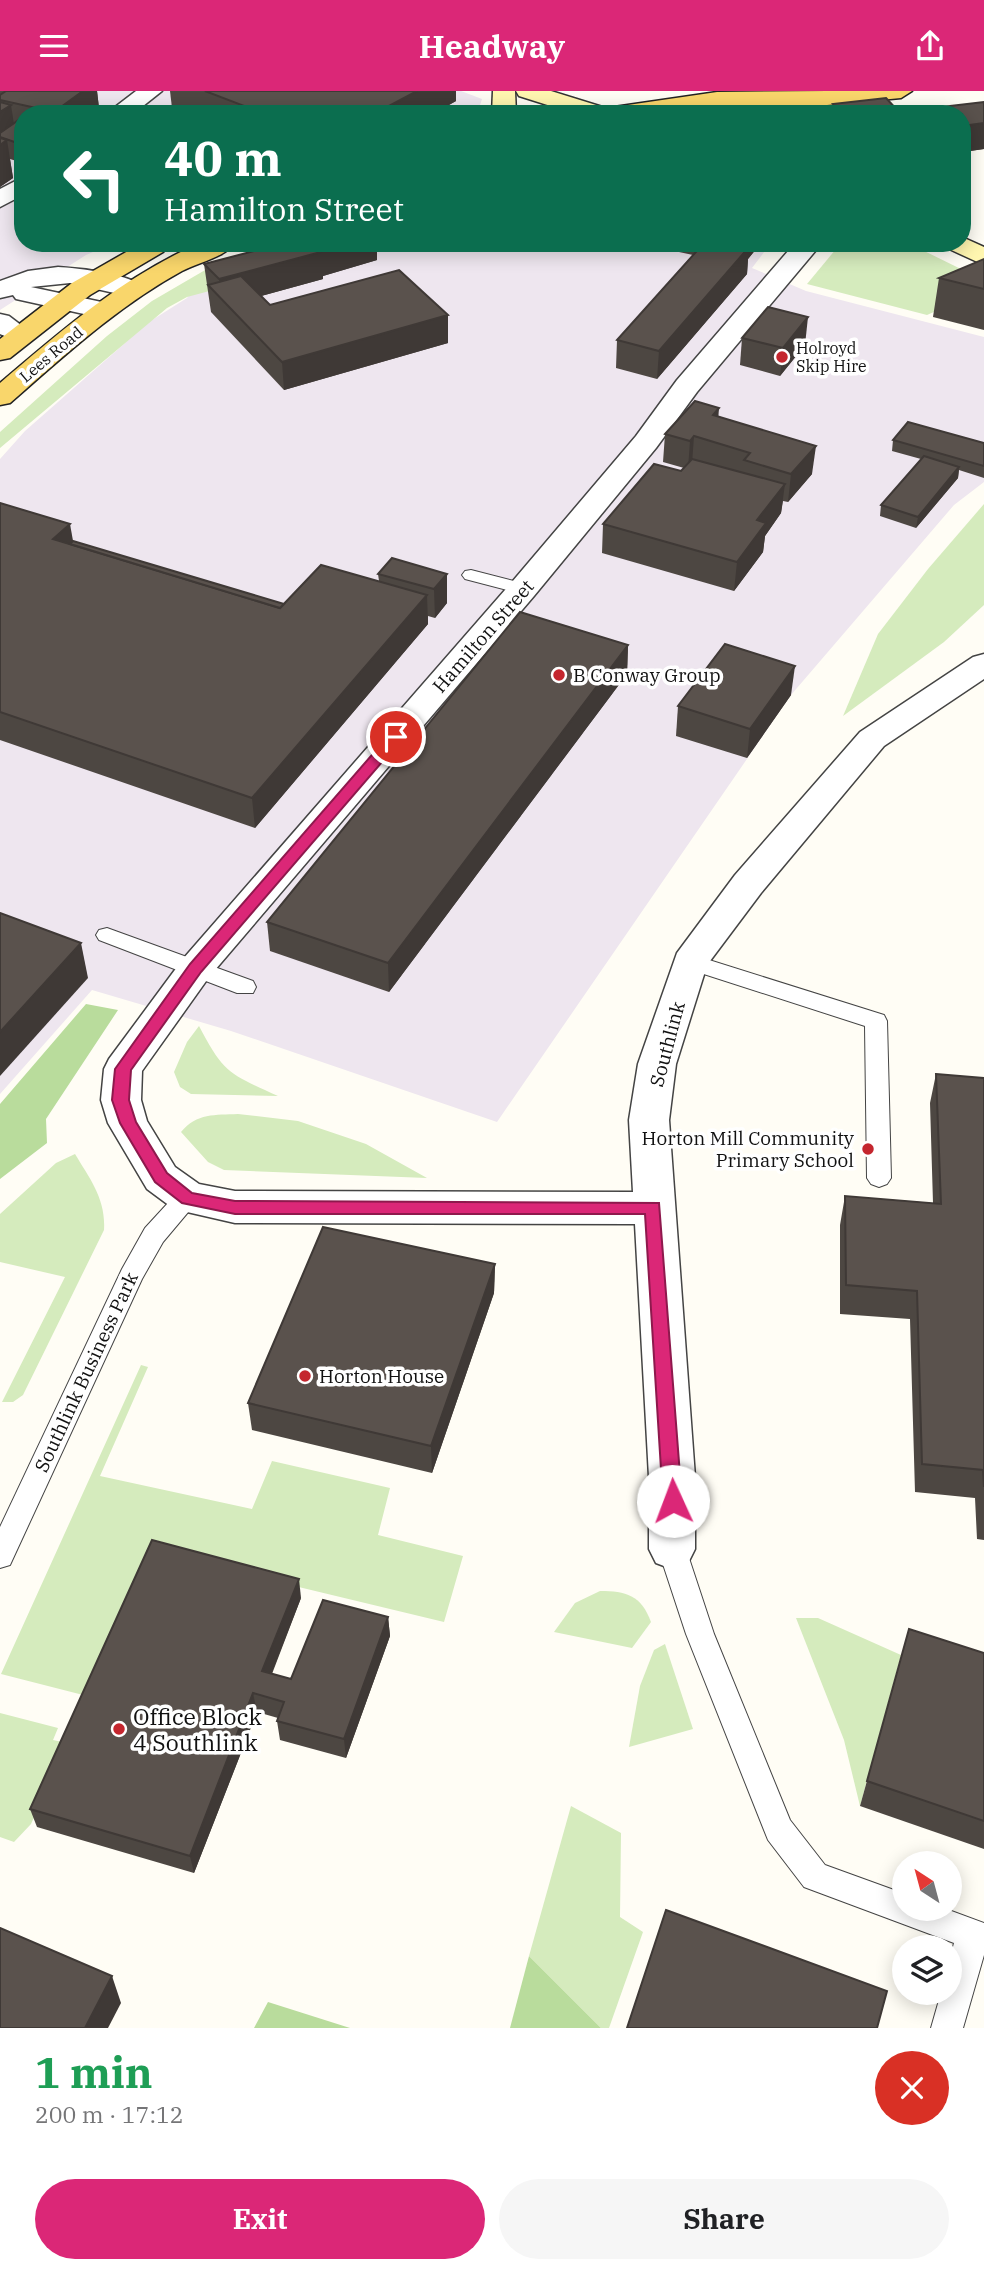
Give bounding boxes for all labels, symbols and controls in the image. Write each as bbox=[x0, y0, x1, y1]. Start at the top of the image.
text: Headway bbox=[419, 25, 565, 67]
icon: menu bbox=[35, 27, 73, 65]
icon: share bbox=[911, 27, 949, 65]
text: 40 m bbox=[164, 126, 282, 189]
icon: left bbox=[49, 133, 140, 224]
text: Hamilton Street bbox=[164, 188, 404, 230]
street label: Lees Road bbox=[15, 322, 87, 386]
place label: Holroyd Skip Hire bbox=[796, 338, 867, 376]
marker: Holroyd Skip Hire bbox=[774, 349, 790, 365]
street label: Hamilton Street bbox=[427, 574, 539, 698]
place label: B Conway Group bbox=[573, 663, 721, 687]
marker: B Conway Group bbox=[551, 667, 567, 683]
pin bbox=[366, 707, 426, 767]
icon: arrive bbox=[377, 718, 415, 756]
street label: Southlink bbox=[644, 999, 690, 1089]
place label: Horton Mill Community Primary School bbox=[642, 1126, 855, 1172]
marker: Horton Mill Community Primary School bbox=[860, 1141, 876, 1157]
street label: Southlink Business Park bbox=[29, 1268, 143, 1476]
place label: Horton House bbox=[319, 1364, 444, 1388]
marker: Horton House bbox=[297, 1368, 313, 1384]
position arrow bbox=[636, 1464, 710, 1538]
place label: Office Block 4 Southlink bbox=[133, 1701, 263, 1757]
marker: Office Block 4 Southlink bbox=[111, 1721, 127, 1737]
north arrow bbox=[892, 1851, 962, 1921]
map controls bbox=[892, 1851, 962, 2005]
button: layers bbox=[892, 1935, 962, 2005]
text: 1 min bbox=[35, 2045, 153, 2100]
button: close bbox=[875, 2051, 949, 2125]
text: 200 m · 17:12 bbox=[35, 2099, 184, 2129]
button: Exit bbox=[35, 2179, 485, 2259]
button: Share bbox=[499, 2179, 949, 2259]

